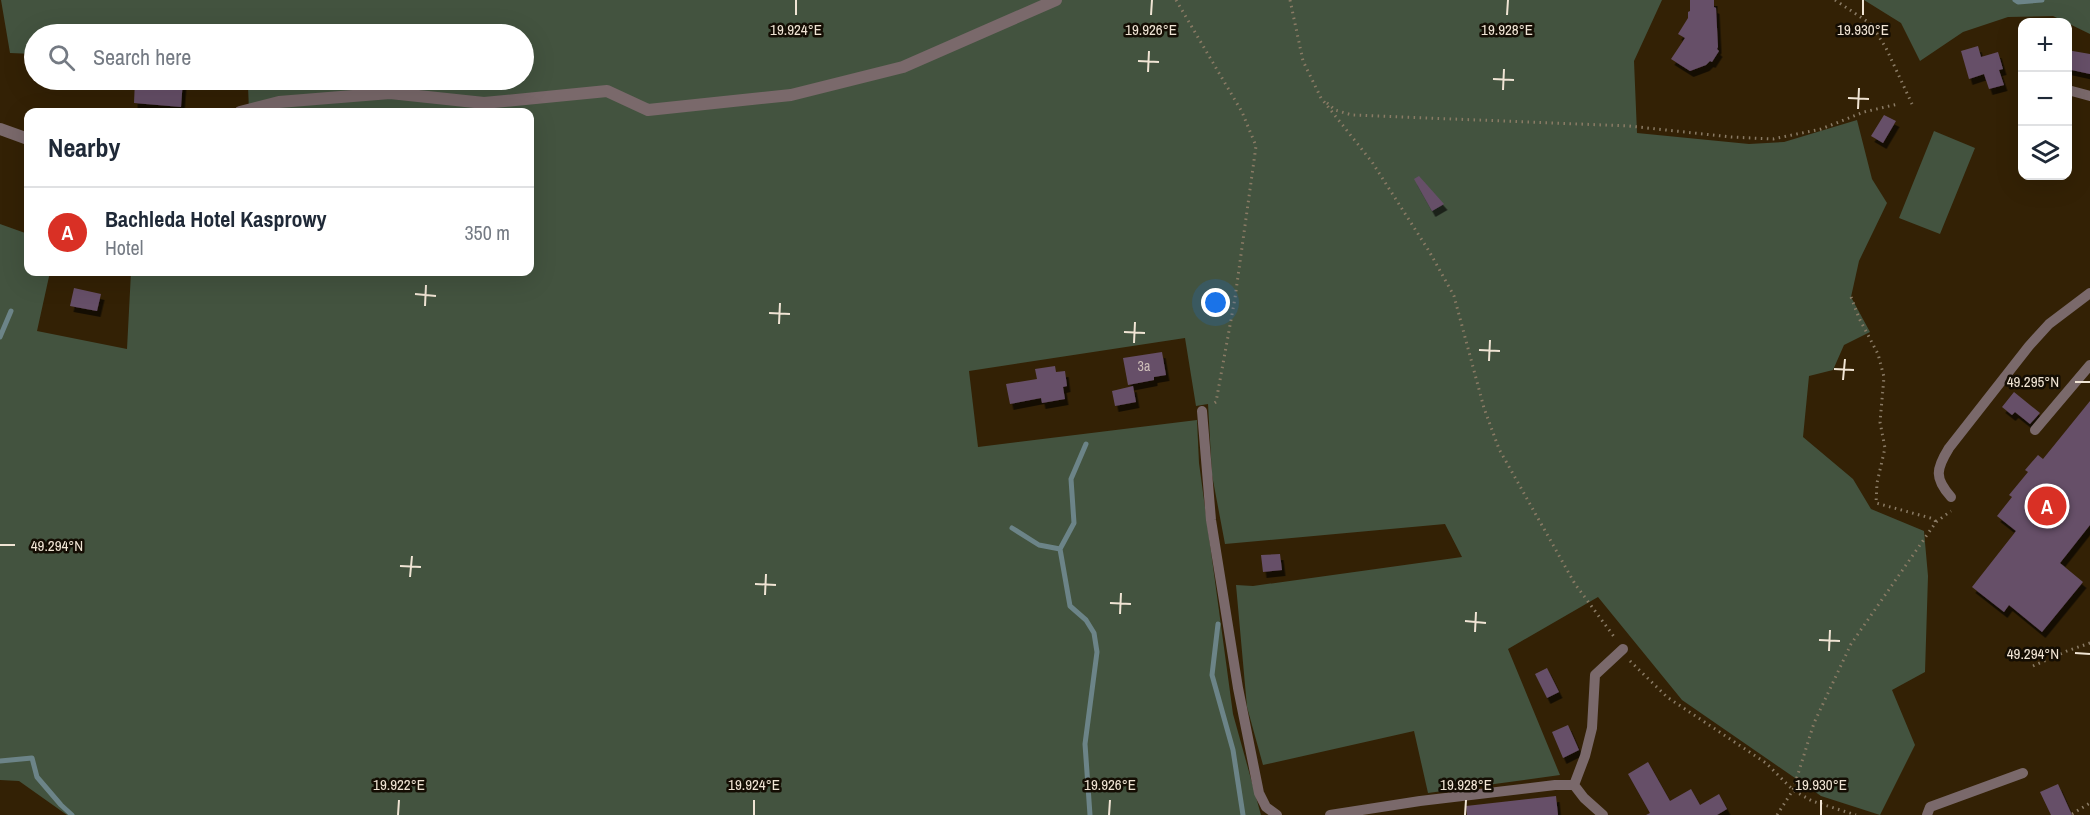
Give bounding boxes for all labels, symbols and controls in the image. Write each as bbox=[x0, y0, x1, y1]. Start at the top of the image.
map controls bbox=[2018, 18, 2072, 180]
button: + bbox=[2018, 18, 2072, 72]
text: 19.924°E bbox=[770, 19, 822, 40]
text: 19.926°E bbox=[1125, 19, 1177, 40]
text: 19.928°E bbox=[1481, 19, 1533, 40]
text: 19.930°E bbox=[1837, 19, 1889, 40]
search box bbox=[24, 24, 534, 90]
icon: search bbox=[45, 41, 78, 74]
text: Search here bbox=[93, 42, 191, 72]
button: − bbox=[2018, 72, 2072, 126]
button: layers bbox=[2018, 126, 2072, 180]
text: Nearby bbox=[48, 130, 120, 165]
text: Bachleda Hotel Kasprowy bbox=[105, 204, 327, 234]
text: A bbox=[62, 219, 73, 246]
text: 350 m bbox=[464, 219, 510, 246]
text: Hotel bbox=[105, 234, 143, 261]
your location bbox=[1201, 288, 1230, 317]
house number: 3a bbox=[1138, 357, 1151, 375]
text: 49.295°N bbox=[2007, 371, 2059, 392]
pin: A bbox=[2028, 484, 2066, 528]
text: 49.294°N bbox=[31, 535, 83, 556]
text: 49.294°N bbox=[2007, 643, 2059, 664]
text: 19.922°E bbox=[373, 774, 425, 795]
text: 19.924°E bbox=[728, 774, 780, 795]
text: 19.926°E bbox=[1084, 774, 1136, 795]
text: 19.928°E bbox=[1440, 774, 1492, 795]
text: 19.930°E bbox=[1795, 774, 1847, 795]

